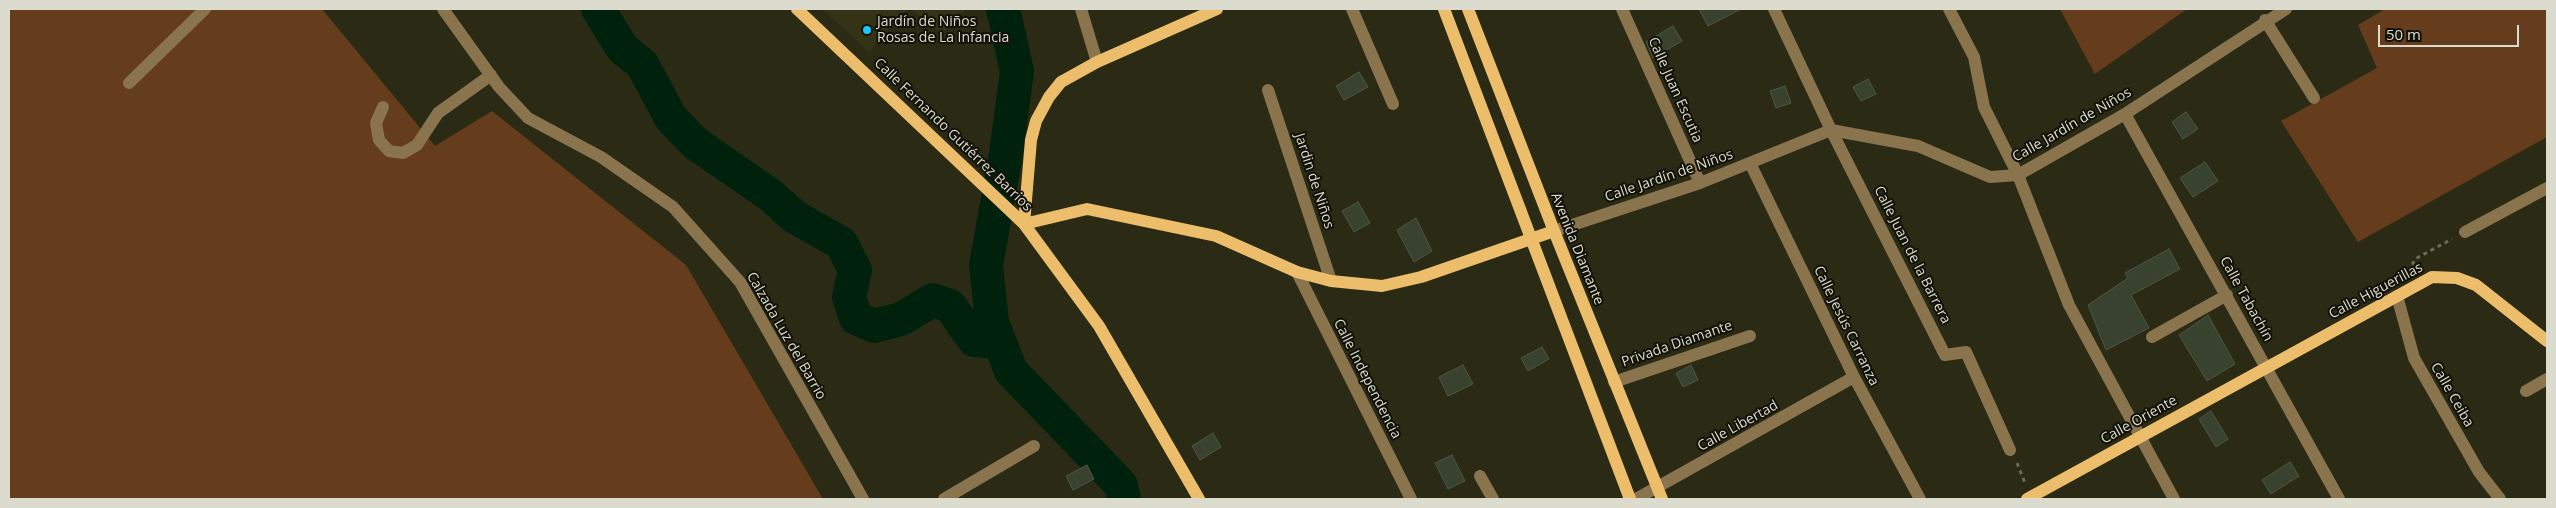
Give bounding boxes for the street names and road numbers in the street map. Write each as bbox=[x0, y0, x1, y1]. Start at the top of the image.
street label: Calle Juan Escutia bbox=[1644, 35, 1706, 145]
street label: Calle Fernando Gutiérrez Barrios bbox=[871, 55, 1035, 215]
street label: Calle Jardín de Niños bbox=[2010, 84, 2134, 166]
street label: Jardin de Niños bbox=[1291, 131, 1337, 231]
street label: Calle Jardín de Niños bbox=[1603, 146, 1735, 206]
street label: Calle Juan de la Barrera bbox=[1870, 183, 1954, 327]
street label: Avenida Diamante bbox=[1547, 190, 1607, 308]
street label: Calle Tabachín bbox=[2216, 254, 2276, 344]
street label: Calle Higuerillas bbox=[2326, 259, 2426, 323]
street label: Calle Jesús Carranza bbox=[1810, 263, 1882, 389]
street label: Calzada Luz del Barrio bbox=[743, 269, 829, 403]
street label: Calle Independencia bbox=[1330, 316, 1404, 442]
street label: Privada Diamante bbox=[1619, 317, 1735, 371]
street label: Calle Ceiba bbox=[2427, 360, 2477, 430]
street label: Calle Oriente bbox=[2098, 392, 2180, 448]
street label: Calle Libertad bbox=[1695, 397, 1781, 455]

